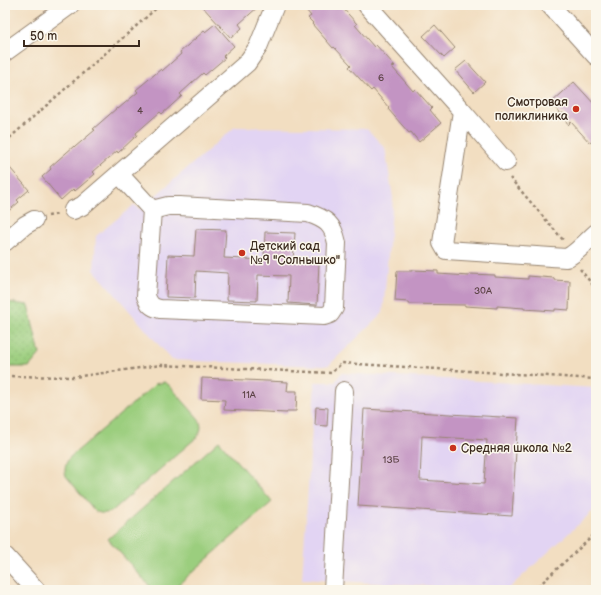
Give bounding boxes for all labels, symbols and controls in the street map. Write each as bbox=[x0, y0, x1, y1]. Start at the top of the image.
scale bar bbox=[24, 22, 139, 48]
text: 50 m bbox=[30, 29, 57, 44]
house number: 6 bbox=[378, 72, 384, 84]
place label: Смотровая поликлиника bbox=[495, 95, 568, 124]
marker: Смотровая поликлиника bbox=[571, 104, 581, 114]
house number: 4 bbox=[137, 105, 143, 117]
place label: Детский сад №9 "Солнышко" bbox=[250, 239, 340, 268]
marker: Детский сад №9 "Солнышко" bbox=[237, 248, 247, 258]
house number: 30А bbox=[474, 285, 493, 297]
house number: 11А bbox=[242, 389, 257, 401]
place label: Средняя школа №2 bbox=[461, 441, 572, 456]
marker: Средняя школа №2 bbox=[448, 443, 458, 453]
house number: 13Б bbox=[383, 454, 400, 466]

